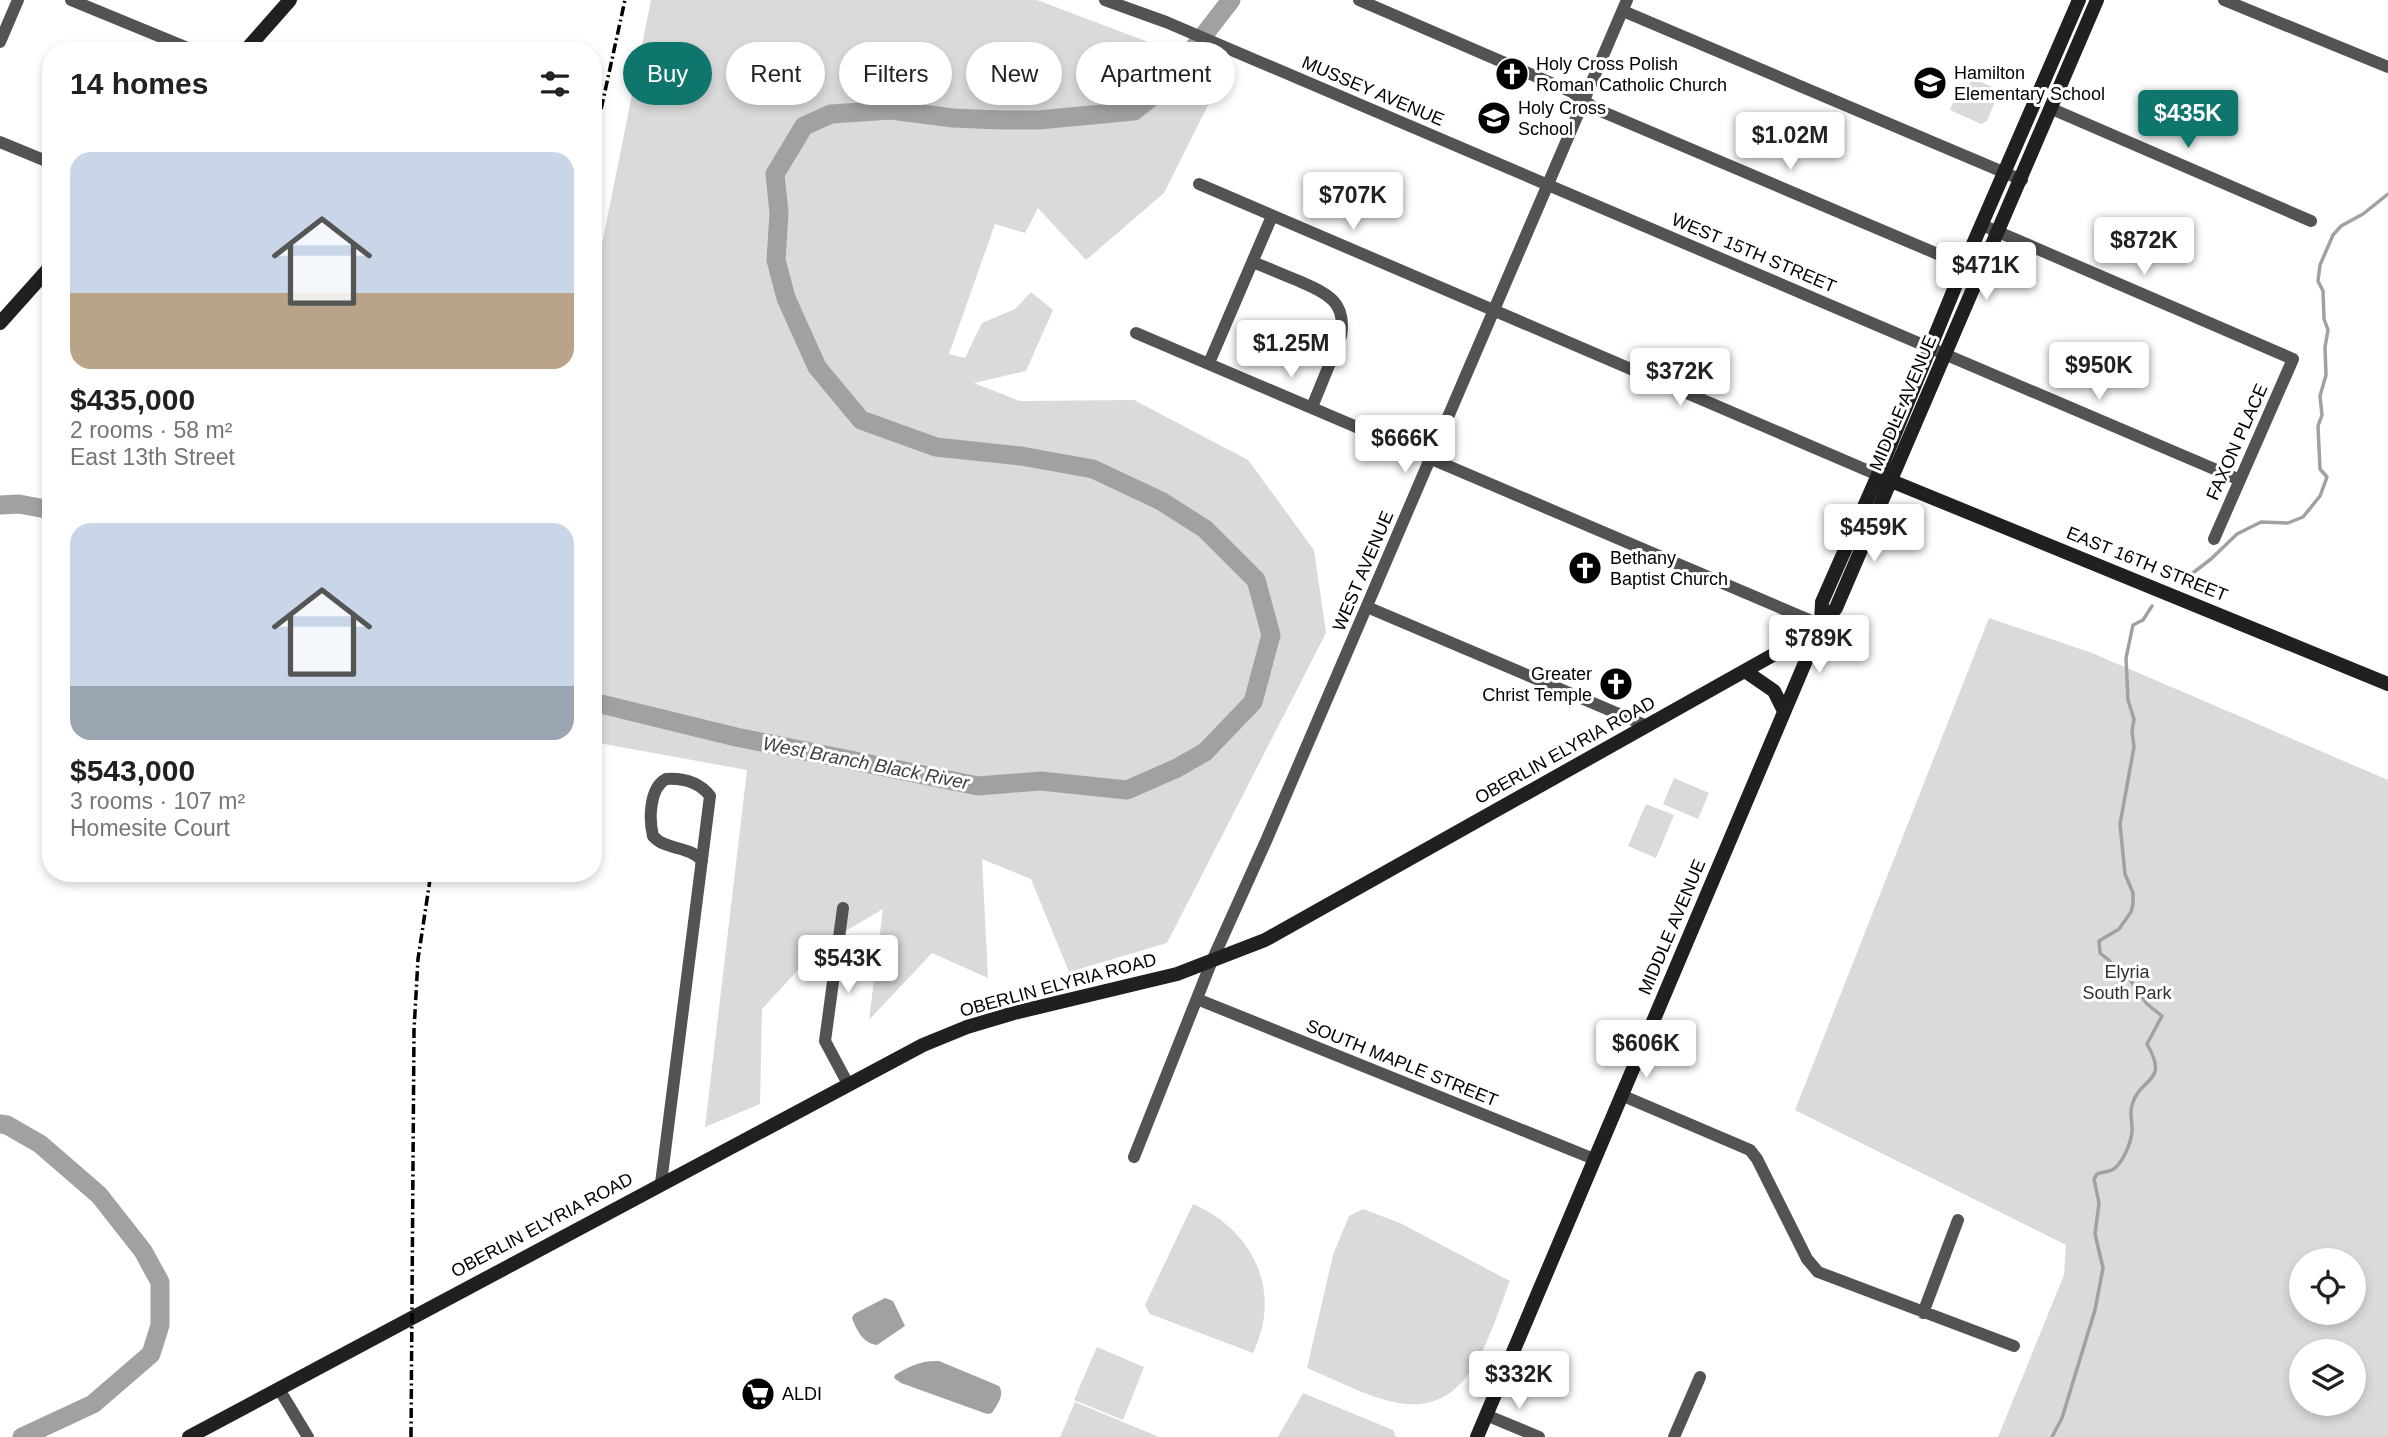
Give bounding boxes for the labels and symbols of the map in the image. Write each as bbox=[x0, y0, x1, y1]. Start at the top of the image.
street label: MUSSEY AVENUE bbox=[1299, 52, 1447, 130]
place label: Holy Cross Polish Roman Catholic Church bbox=[1536, 54, 1727, 95]
church icon: Holy Cross Polish Roman Catholic Church bbox=[1493, 55, 1531, 93]
place label: Hamilton Elementary School bbox=[1954, 63, 2105, 104]
school or university icon: Hamilton Elementary School bbox=[1911, 64, 1949, 102]
pin: $435K bbox=[2139, 90, 2237, 150]
place label: Holy Cross School bbox=[1518, 98, 1606, 139]
school or university icon: Holy Cross School bbox=[1475, 99, 1513, 137]
pin: $1.02M bbox=[1733, 113, 1847, 172]
pin: $707K bbox=[1304, 173, 1402, 232]
street label: WEST 15TH STREET bbox=[1669, 209, 1839, 297]
pin: $872K bbox=[2095, 218, 2193, 277]
pin: $471K bbox=[1937, 243, 2035, 302]
pin: $1.25M bbox=[1234, 320, 1348, 380]
street label: MIDDLE AVENUE bbox=[1866, 332, 1940, 474]
pin: $950K bbox=[2050, 342, 2148, 402]
pin: $372K bbox=[1631, 348, 1729, 408]
street label: FAXON PLACE bbox=[2202, 381, 2272, 503]
pin: $666K bbox=[1356, 416, 1454, 475]
pin: $459K bbox=[1825, 504, 1923, 564]
street label: WEST AVENUE bbox=[1329, 508, 1397, 634]
street label: EAST 16TH STREET bbox=[2064, 523, 2230, 605]
place label: Bethany Baptist Church bbox=[1610, 548, 1728, 589]
church icon: Bethany Baptist Church bbox=[1566, 549, 1604, 587]
pin: $789K bbox=[1770, 616, 1868, 675]
place label: Greater Christ Temple bbox=[1482, 664, 1592, 705]
church icon: Greater Christ Temple bbox=[1597, 665, 1635, 703]
street label: OBERLIN ELYRIA ROAD bbox=[1471, 692, 1659, 808]
water label: West Branch Black River bbox=[761, 733, 972, 793]
street label: MIDDLE AVENUE bbox=[1635, 856, 1709, 998]
pin: $543K bbox=[799, 936, 897, 995]
street label: OBERLIN ELYRIA ROAD bbox=[957, 949, 1159, 1021]
park label: Elyria South Park bbox=[2082, 962, 2173, 1003]
street label: SOUTH MAPLE STREET bbox=[1303, 1015, 1501, 1111]
pin: $606K bbox=[1597, 1020, 1695, 1080]
street label: OBERLIN ELYRIA ROAD bbox=[448, 1169, 636, 1281]
pin: $332K bbox=[1470, 1352, 1568, 1411]
supermarket icon: ALDI bbox=[739, 1375, 777, 1413]
place label: ALDI bbox=[782, 1384, 822, 1404]

